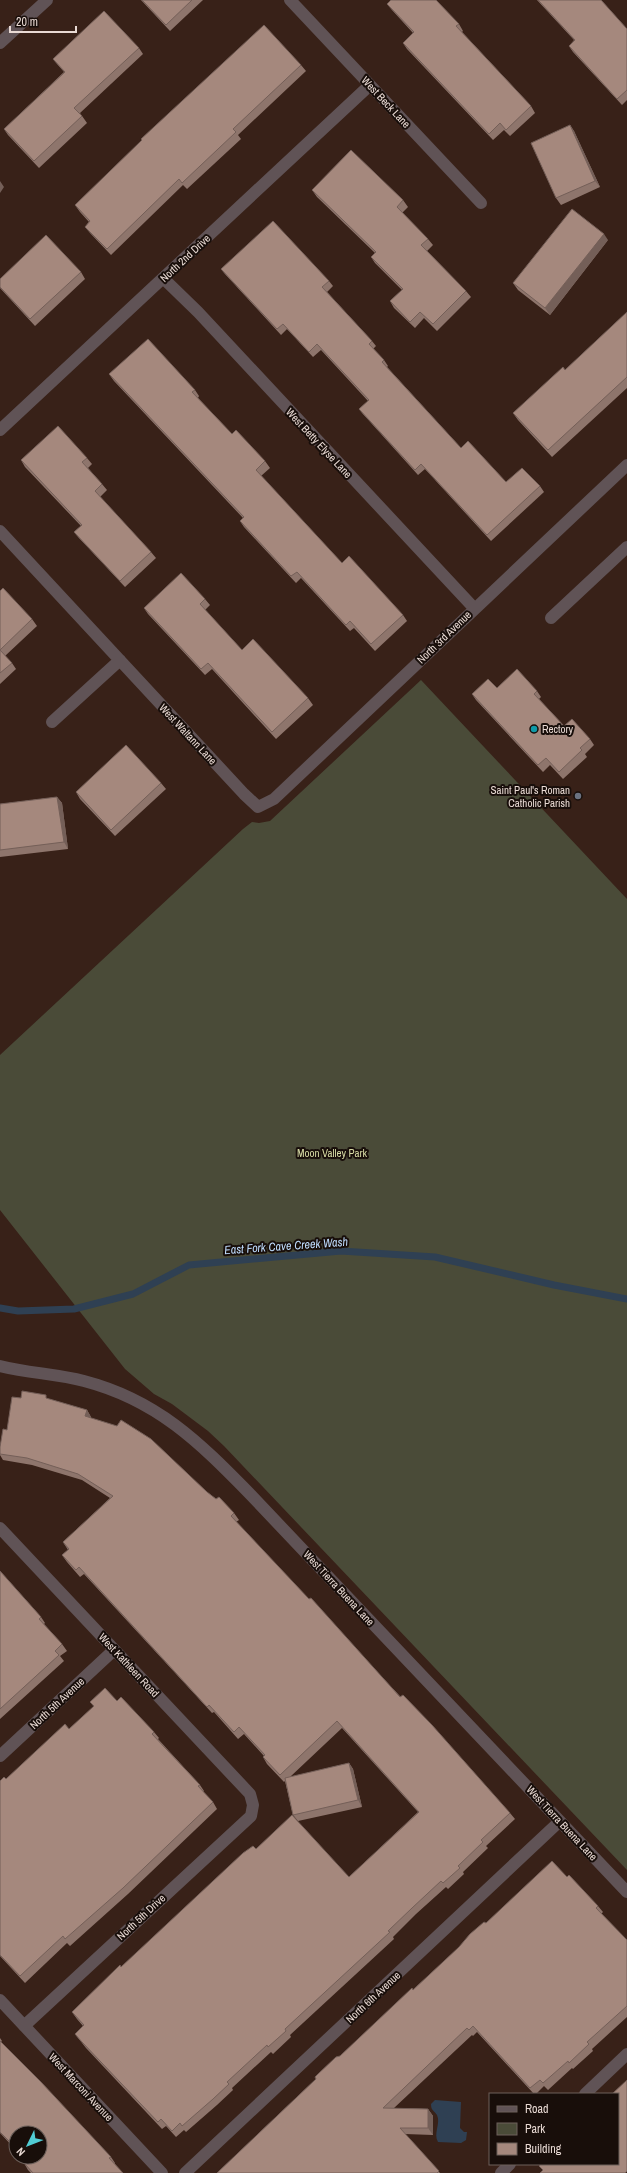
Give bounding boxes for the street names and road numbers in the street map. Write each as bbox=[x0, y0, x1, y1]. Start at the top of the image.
street label: West Beck Lane bbox=[359, 73, 413, 131]
street label: North 2nd Drive bbox=[157, 231, 213, 285]
street label: West Betty Elyse Lane bbox=[283, 405, 355, 481]
street label: North 3rd Avenue bbox=[414, 608, 474, 666]
street label: West Waltann Lane bbox=[156, 701, 220, 767]
street label: West Tierra Buena Lane bbox=[301, 1547, 377, 1629]
street label: West Kathleen Road bbox=[96, 1630, 162, 1700]
street label: North 5th Avenue bbox=[27, 1674, 87, 1732]
street label: West Tierra Buena Lane bbox=[524, 1782, 600, 1864]
street label: North 5th Drive bbox=[114, 1891, 168, 1943]
street label: North 6th Avenue bbox=[343, 1968, 403, 2026]
street label: West Marconi Avenue bbox=[46, 2050, 116, 2124]

